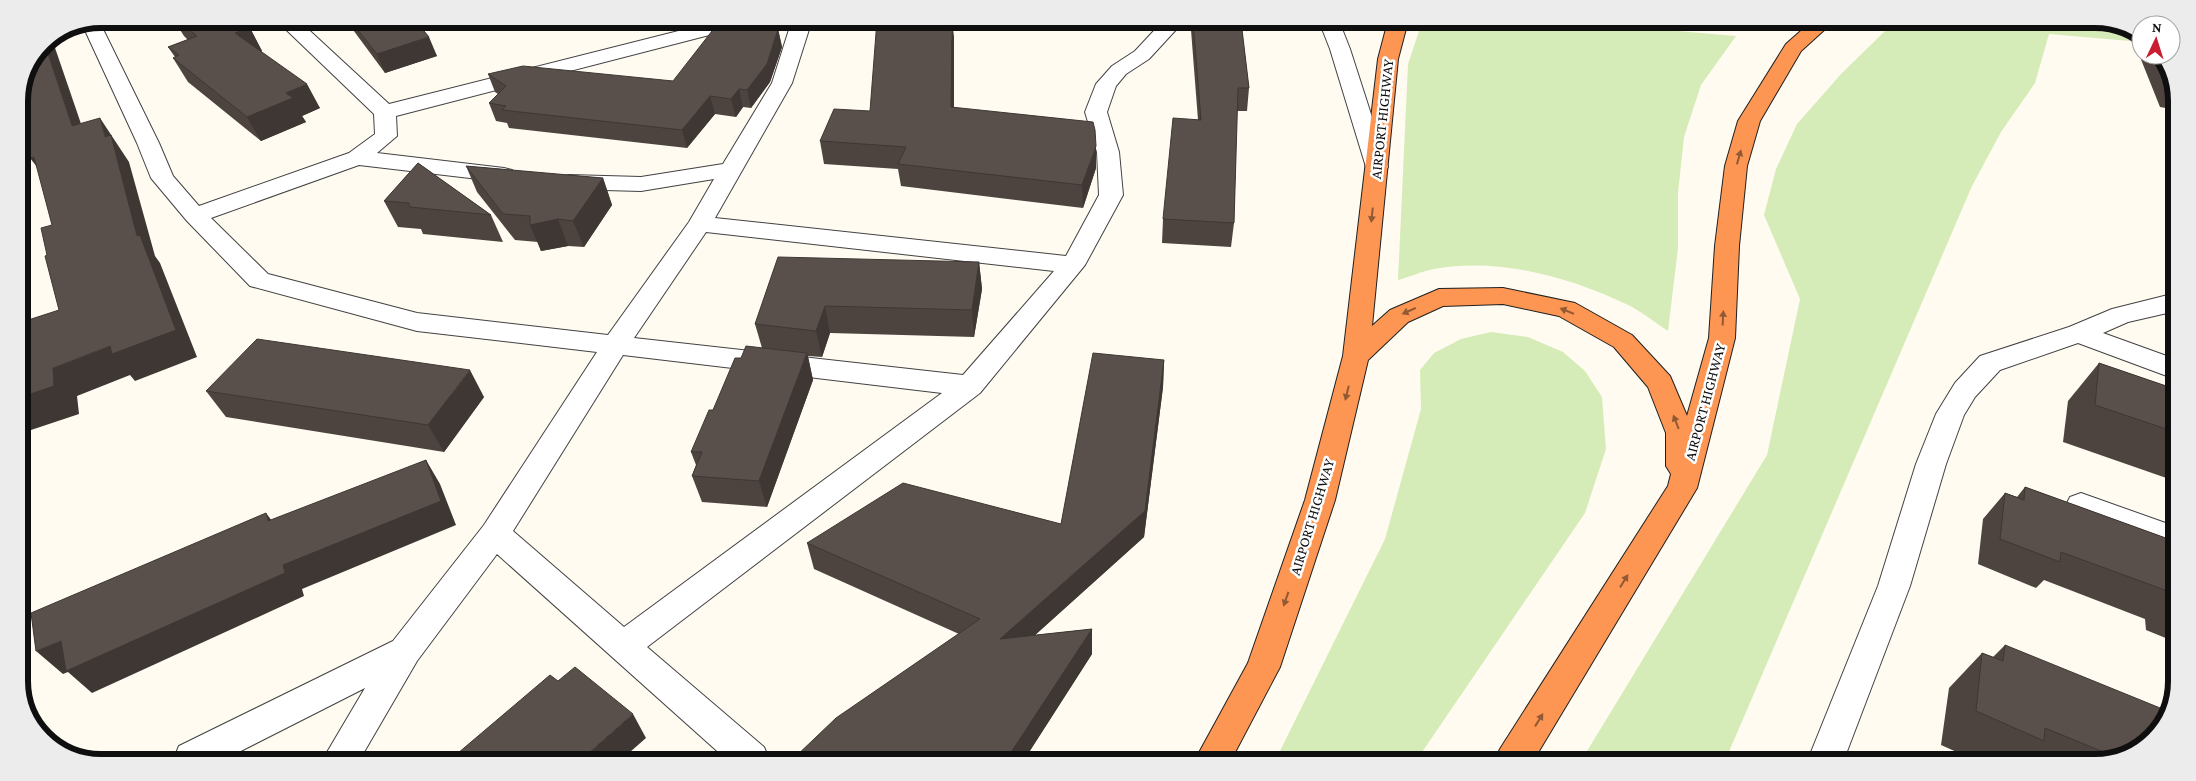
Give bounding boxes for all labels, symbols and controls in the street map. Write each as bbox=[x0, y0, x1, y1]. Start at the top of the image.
north arrow bbox=[2131, 15, 2181, 65]
text: N bbox=[2152, 19, 2163, 35]
street label: AIRPORT HIGHWAY bbox=[1368, 58, 1396, 180]
one-way arrow bbox=[1735, 149, 1743, 164]
one-way arrow bbox=[1368, 207, 1376, 223]
one-way arrow bbox=[1402, 307, 1416, 315]
one-way arrow bbox=[1559, 307, 1574, 315]
one-way arrow bbox=[1720, 310, 1728, 326]
street label: AIRPORT HIGHWAY bbox=[1682, 342, 1728, 462]
one-way arrow bbox=[1342, 386, 1350, 401]
one-way arrow bbox=[1671, 415, 1679, 430]
street label: AIRPORT HIGHWAY bbox=[1287, 457, 1337, 577]
one-way arrow bbox=[1620, 575, 1629, 588]
one-way arrow bbox=[1282, 592, 1289, 607]
one-way arrow bbox=[1534, 713, 1544, 726]

